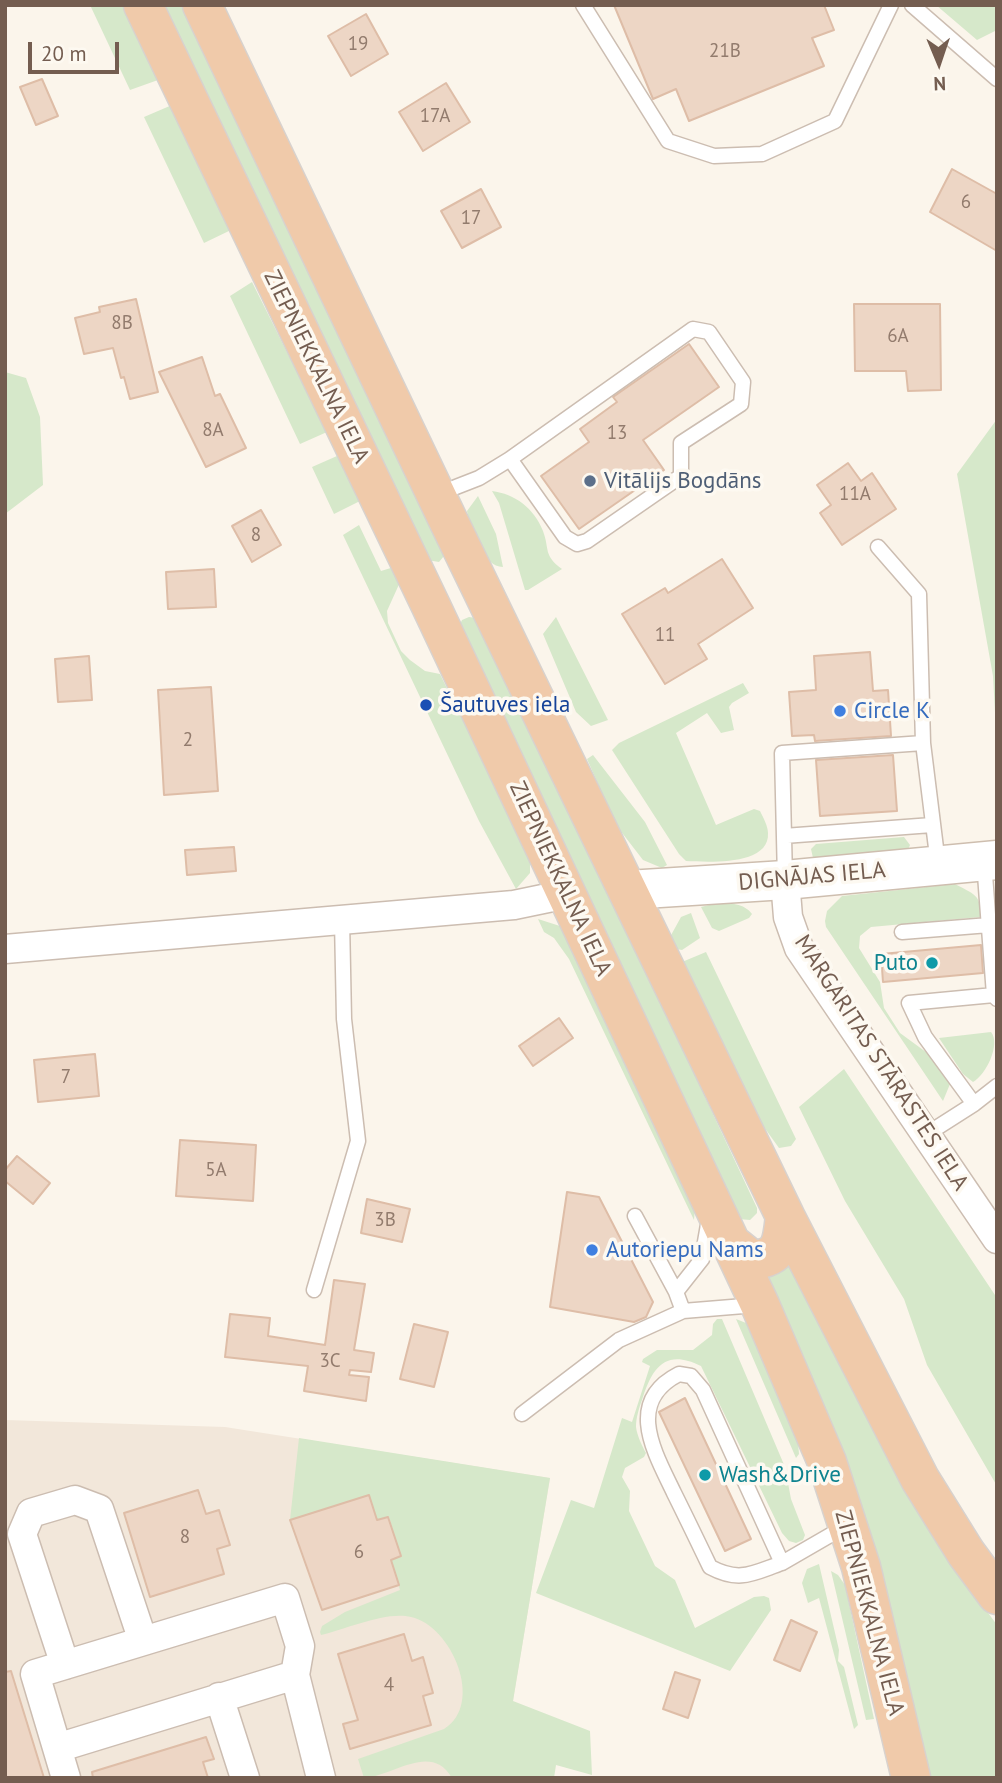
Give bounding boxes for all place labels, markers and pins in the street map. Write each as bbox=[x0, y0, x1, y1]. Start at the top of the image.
place label: Vitālijs Bogdāns bbox=[604, 467, 761, 495]
marker: Vitālijs Bogdāns bbox=[582, 473, 598, 489]
place label: Šautuves iela bbox=[440, 691, 571, 719]
marker: Šautuves iela bbox=[418, 697, 434, 713]
place label: Circle K bbox=[854, 697, 930, 725]
marker: Circle K bbox=[832, 703, 848, 719]
place label: Puto bbox=[874, 949, 918, 977]
marker: Puto bbox=[924, 955, 940, 971]
place label: Autoriepu Nams bbox=[606, 1236, 764, 1264]
marker: Autoriepu Nams bbox=[584, 1242, 600, 1258]
place label: Wash&Drive bbox=[719, 1461, 841, 1489]
marker: Wash&Drive bbox=[697, 1467, 713, 1483]

